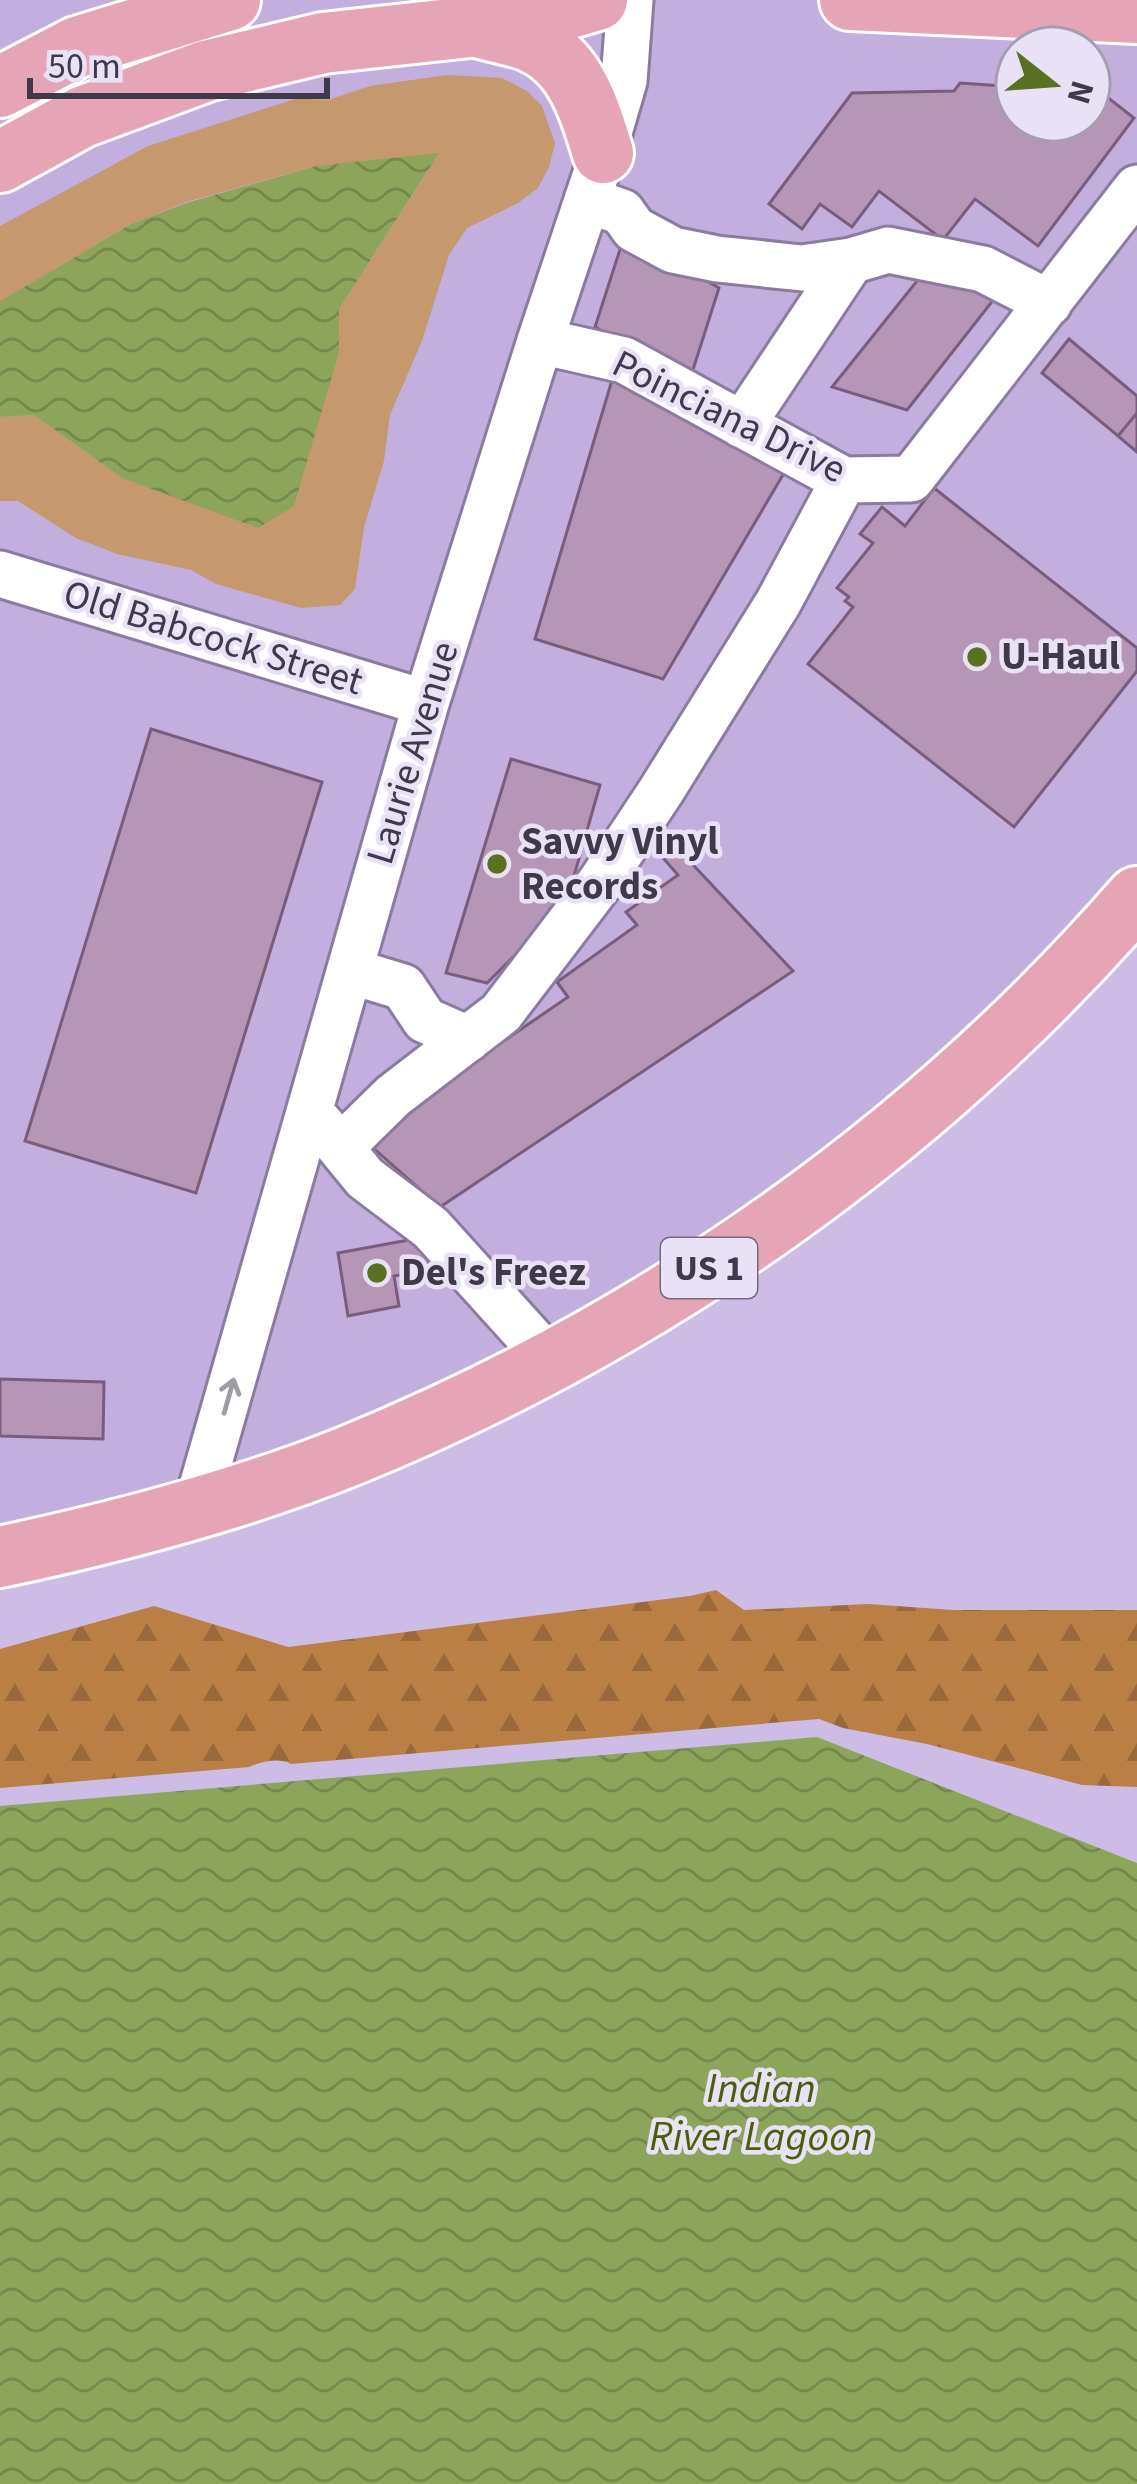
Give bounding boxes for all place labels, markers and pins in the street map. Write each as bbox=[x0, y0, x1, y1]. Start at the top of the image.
place label: U-Haul bbox=[1001, 629, 1120, 685]
marker: U-Haul bbox=[964, 644, 990, 670]
place label: Savvy Vinyl Records bbox=[521, 814, 718, 915]
marker: Savvy Vinyl Records bbox=[484, 851, 510, 877]
place label: Del's Freez bbox=[401, 1245, 586, 1301]
marker: Del's Freez bbox=[364, 1260, 390, 1286]

